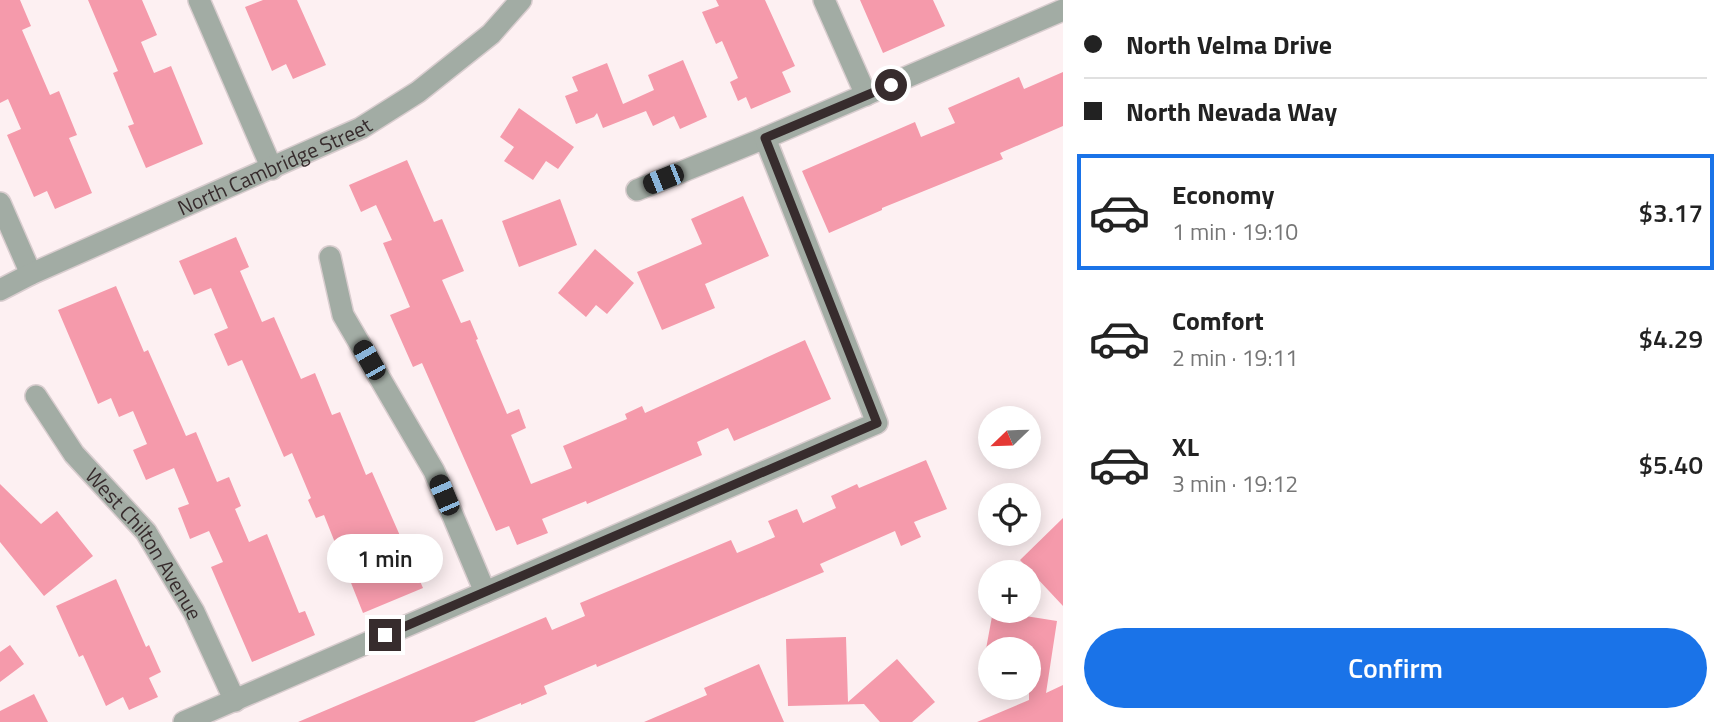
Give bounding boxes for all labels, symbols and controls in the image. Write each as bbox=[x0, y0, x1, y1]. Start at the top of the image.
text: North Velma Drive bbox=[1126, 25, 1332, 64]
route start bbox=[875, 69, 907, 101]
text: North Nevada Way bbox=[1126, 92, 1337, 131]
street label: North Cambridge Street bbox=[172, 109, 379, 223]
car bbox=[640, 161, 687, 197]
text: Economy bbox=[1172, 175, 1274, 214]
icon: car bbox=[1088, 181, 1151, 244]
text: $3.17 bbox=[1639, 193, 1703, 232]
text: 1 min · 19:10 bbox=[1172, 214, 1298, 249]
text: Comfort bbox=[1172, 301, 1264, 340]
icon: car bbox=[1088, 307, 1151, 370]
text: $4.29 bbox=[1639, 319, 1703, 358]
car bbox=[350, 337, 389, 383]
text: 2 min · 19:11 bbox=[1172, 340, 1298, 375]
north arrow bbox=[978, 406, 1041, 469]
map controls bbox=[978, 406, 1041, 700]
text: XL bbox=[1172, 427, 1199, 466]
icon: car bbox=[1088, 433, 1151, 496]
text: $5.40 bbox=[1639, 445, 1703, 484]
street label: West Chilton Avenue bbox=[78, 460, 211, 625]
text: 3 min · 19:12 bbox=[1172, 466, 1298, 501]
car bbox=[427, 472, 462, 518]
button: locate bbox=[978, 483, 1041, 546]
callout: 1 min bbox=[327, 534, 443, 582]
text: 1 min bbox=[357, 541, 413, 576]
button: + bbox=[978, 560, 1041, 623]
route end bbox=[369, 619, 401, 651]
button: Confirm bbox=[1084, 628, 1707, 708]
button: − bbox=[978, 637, 1041, 700]

